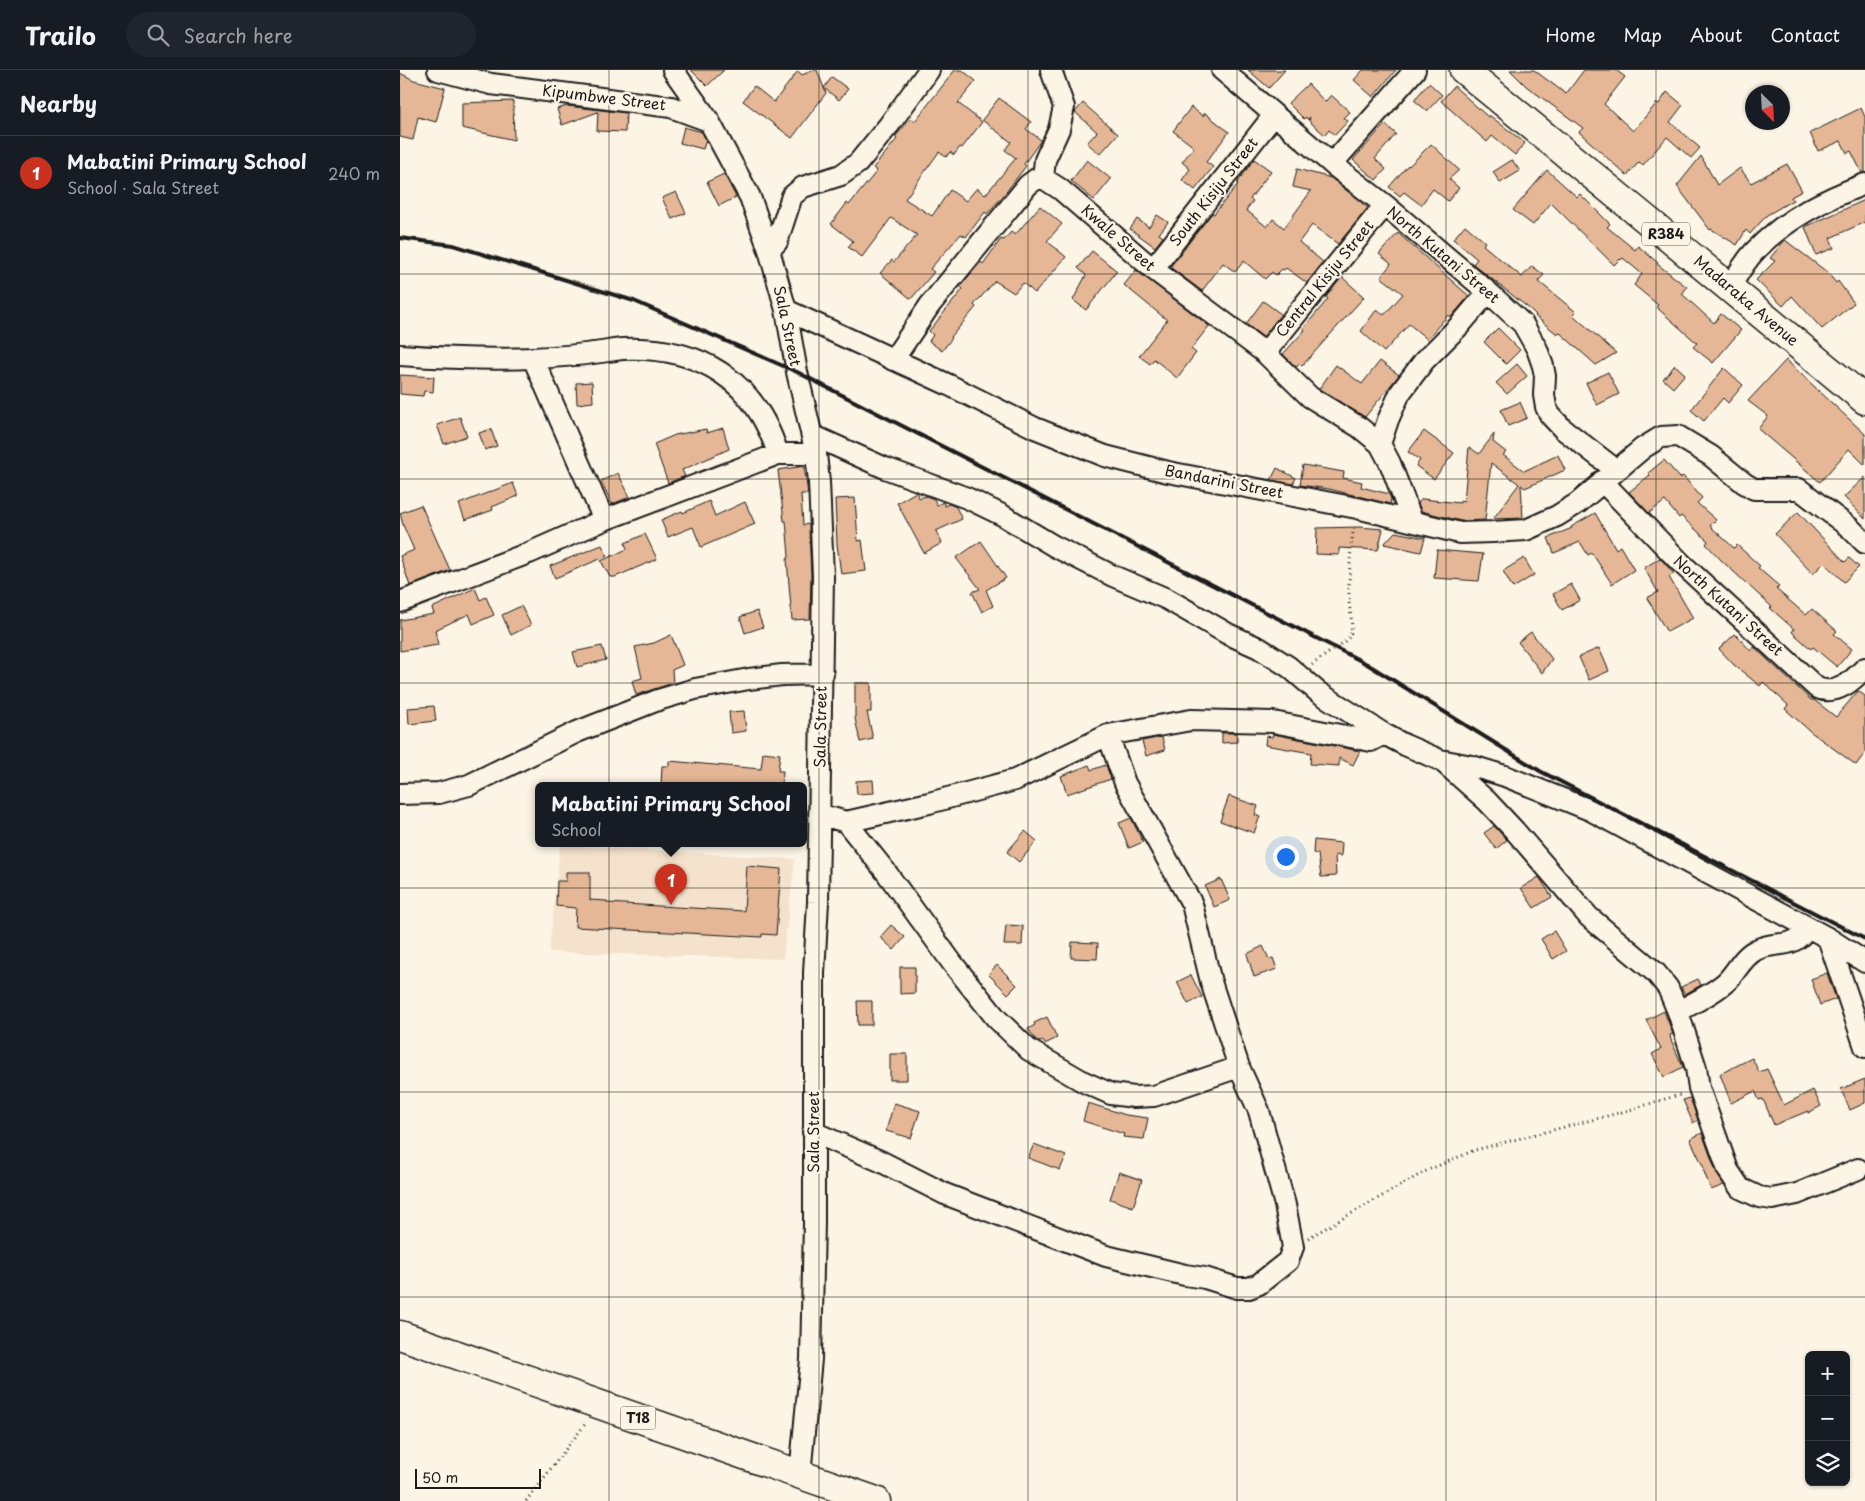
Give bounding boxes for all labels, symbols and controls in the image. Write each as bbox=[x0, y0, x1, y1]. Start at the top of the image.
search box bbox=[126, 12, 476, 57]
text: Trailo bbox=[25, 17, 96, 53]
icon: search bbox=[144, 21, 172, 49]
text: Search here bbox=[184, 21, 292, 49]
text: Home bbox=[1545, 21, 1595, 48]
text: Map bbox=[1623, 21, 1662, 48]
text: About bbox=[1690, 21, 1742, 48]
text: Contact bbox=[1770, 21, 1840, 48]
street label: Kipumbwe Street bbox=[541, 78, 667, 115]
north arrow bbox=[1745, 85, 1790, 130]
text: Nearby bbox=[20, 87, 97, 119]
street label: South Kisiju Street bbox=[1163, 132, 1263, 250]
text: Mabatini Primary School bbox=[67, 147, 306, 175]
text: 1 bbox=[32, 161, 40, 185]
text: 240 m bbox=[328, 161, 380, 185]
text: School · Sala Street bbox=[67, 175, 219, 199]
street label: Kwale Street bbox=[1077, 198, 1161, 276]
street label: North Kutani Street bbox=[1383, 200, 1505, 308]
street label: Central Kisiju Street bbox=[1269, 214, 1378, 342]
road number: R384 bbox=[1642, 222, 1690, 245]
street label: Madaraka Avenue bbox=[1689, 249, 1804, 351]
street label: Sala Street bbox=[769, 283, 808, 368]
street label: Bandarini Street bbox=[1163, 458, 1286, 503]
street label: North Kutani Street bbox=[1669, 549, 1789, 661]
street label: Sala Street bbox=[807, 686, 832, 768]
popup bbox=[535, 782, 807, 847]
text: Mabatini Primary School bbox=[551, 789, 791, 817]
text: School bbox=[551, 817, 602, 841]
your location bbox=[1273, 844, 1299, 870]
pin: 1 bbox=[655, 864, 687, 905]
street label: Sala Street bbox=[801, 1091, 824, 1173]
map controls bbox=[1805, 1351, 1850, 1486]
button: + bbox=[1805, 1351, 1850, 1396]
button: − bbox=[1805, 1396, 1850, 1441]
road number: T18 bbox=[620, 1406, 656, 1430]
button: layers bbox=[1805, 1441, 1850, 1486]
scale bar bbox=[415, 1466, 541, 1489]
text: 50 m bbox=[422, 1467, 458, 1488]

